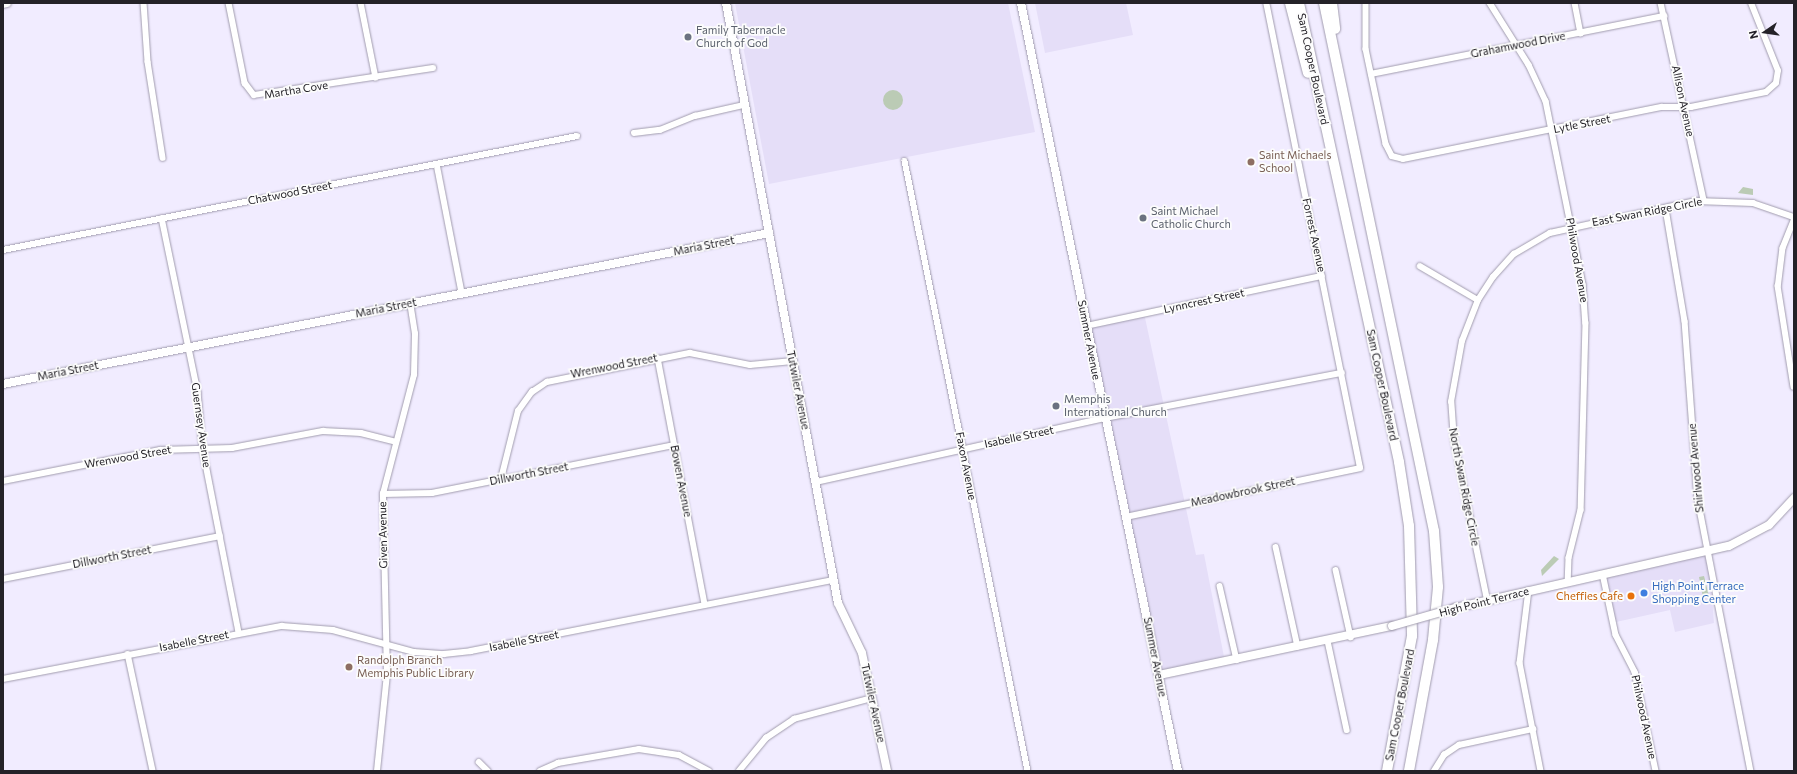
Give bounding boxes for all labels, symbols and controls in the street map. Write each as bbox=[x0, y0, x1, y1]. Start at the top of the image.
street label: Sam Cooper Boulevard bbox=[1295, 12, 1331, 126]
north arrow bbox=[1745, 12, 1785, 52]
place label: Family Tabernacle Church of God bbox=[696, 24, 786, 50]
street label: Grahamwood Drive bbox=[1469, 29, 1567, 61]
text: N bbox=[1746, 29, 1760, 40]
marker: Family Tabernacle Church of God bbox=[683, 32, 693, 42]
street label: Allison Avenue bbox=[1669, 64, 1697, 138]
street label: Martha Cove bbox=[263, 78, 329, 102]
street label: Lytle Street bbox=[1552, 112, 1612, 136]
place label: Saint Michaels School bbox=[1259, 149, 1331, 175]
marker: Saint Michaels School bbox=[1246, 157, 1256, 167]
street label: Chatwood Street bbox=[247, 178, 333, 208]
street label: East Swan Ridge Circle bbox=[1591, 195, 1703, 229]
street label: Forrest Avenue bbox=[1300, 197, 1328, 273]
place label: Saint Michael Catholic Church bbox=[1151, 205, 1231, 231]
marker: Saint Michael Catholic Church bbox=[1138, 213, 1148, 223]
street label: Philwood Avenue bbox=[1563, 217, 1591, 303]
street label: Maria Street bbox=[672, 234, 736, 258]
street label: Lynncrest Street bbox=[1162, 286, 1246, 316]
street label: Maria Street bbox=[354, 296, 418, 320]
street label: Summer Avenue bbox=[1075, 299, 1103, 381]
street label: Sam Cooper Boulevard bbox=[1364, 328, 1400, 442]
street label: Tutwiler Avenue bbox=[784, 349, 812, 431]
street label: Wrenwood Street bbox=[569, 351, 659, 381]
street label: Maria Street bbox=[36, 359, 100, 383]
street label: Guernsey Avenue bbox=[188, 382, 214, 468]
place label: Memphis International Church bbox=[1064, 393, 1167, 419]
marker: Memphis International Church bbox=[1051, 401, 1061, 411]
street label: Isabelle Street bbox=[983, 423, 1055, 451]
street label: Shirlwood Avenue bbox=[1686, 423, 1706, 513]
street label: North Swan Ridge Circle bbox=[1446, 427, 1482, 547]
street label: Faxon Avenue bbox=[953, 431, 979, 501]
street label: Wrenwood Street bbox=[83, 443, 173, 471]
street label: Bowen Avenue bbox=[668, 444, 694, 518]
street label: Dillworth Street bbox=[488, 460, 570, 488]
street label: Meadowbrook Street bbox=[1189, 474, 1297, 510]
street label: Given Avenue bbox=[376, 501, 390, 569]
street label: Dillworth Street bbox=[71, 543, 153, 571]
place label: High Point Terrace Shopping Center bbox=[1652, 580, 1744, 606]
street label: High Point Terrace bbox=[1438, 584, 1530, 620]
marker: High Point Terrace Shopping Center bbox=[1639, 588, 1649, 598]
place label: Cheffies Cafe bbox=[1556, 589, 1623, 603]
marker: Cheffies Cafe bbox=[1626, 591, 1636, 601]
street label: Summer Avenue bbox=[1141, 616, 1169, 698]
street label: Isabelle Street bbox=[158, 628, 230, 654]
street label: Isabelle Street bbox=[488, 628, 560, 654]
street label: Sam Cooper Boulevard bbox=[1383, 648, 1417, 762]
place label: Randolph Branch Memphis Public Library bbox=[357, 654, 474, 680]
marker: Randolph Branch Memphis Public Library bbox=[344, 662, 354, 672]
street label: Tutwiler Avenue bbox=[858, 662, 888, 744]
street label: Philwood Avenue bbox=[1629, 674, 1659, 760]

